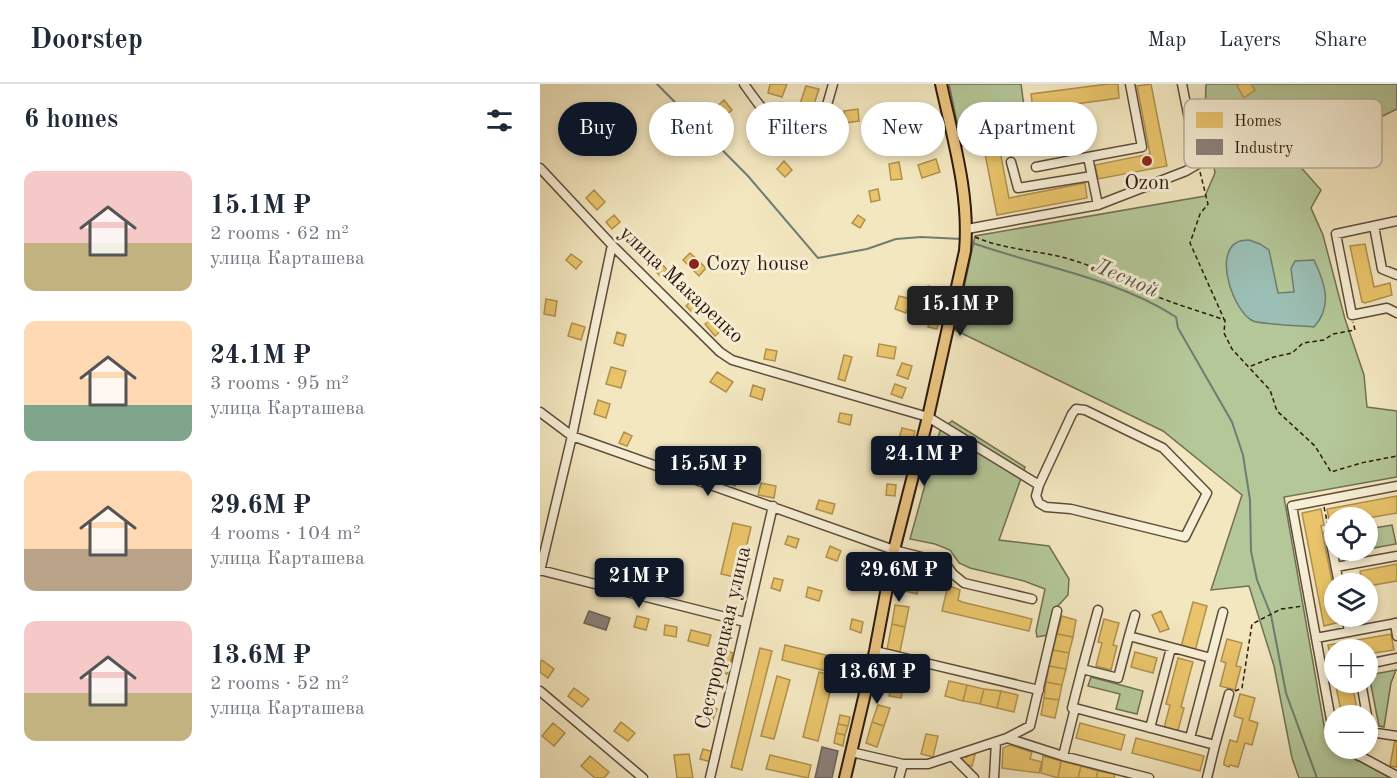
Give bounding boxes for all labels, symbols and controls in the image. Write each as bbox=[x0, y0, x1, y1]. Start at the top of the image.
text: Doorstep bbox=[30, 27, 143, 55]
text: Map bbox=[1147, 30, 1186, 51]
text: Layers bbox=[1219, 30, 1281, 51]
text: Share bbox=[1314, 30, 1367, 51]
legend bbox=[1184, 99, 1382, 168]
chip: Buy bbox=[558, 102, 637, 156]
chip: Rent bbox=[649, 102, 734, 156]
chip: Filters bbox=[746, 102, 849, 156]
chip: New bbox=[861, 102, 945, 156]
chip: Apartment bbox=[957, 102, 1097, 156]
icon: filters bbox=[483, 104, 516, 137]
text: 6 homes bbox=[24, 107, 118, 133]
text: Homes bbox=[1234, 114, 1282, 130]
text: Industry bbox=[1234, 141, 1294, 157]
marker: Ozon bbox=[1140, 154, 1154, 168]
place label: Ozon bbox=[1124, 173, 1170, 194]
text: 15.1M ₽ bbox=[210, 193, 311, 219]
icon: home bbox=[72, 195, 144, 267]
street label: улица Макаренко bbox=[615, 222, 747, 348]
text: 2 rooms · 62 m² bbox=[210, 224, 349, 244]
text: улица Карташева bbox=[210, 249, 365, 269]
place label: Cozy house bbox=[706, 254, 809, 275]
water label: Лесной bbox=[1088, 254, 1162, 302]
marker: Cozy house bbox=[687, 257, 701, 271]
pin: 15.1M ₽ bbox=[905, 286, 1015, 337]
text: 15.1M ₽ bbox=[921, 295, 999, 315]
text: 24.1M ₽ bbox=[210, 343, 311, 369]
icon: home bbox=[72, 345, 144, 417]
text: 3 rooms · 95 m² bbox=[210, 374, 349, 394]
text: улица Карташева bbox=[210, 399, 365, 419]
pin: 24.1M ₽ bbox=[869, 436, 979, 487]
text: 24.1M ₽ bbox=[885, 445, 963, 465]
pin: 15.5M ₽ bbox=[653, 446, 763, 497]
text: 15.5M ₽ bbox=[669, 455, 747, 475]
text: 29.6M ₽ bbox=[210, 493, 311, 519]
icon: home bbox=[72, 495, 144, 567]
map controls bbox=[1324, 507, 1378, 759]
button: locate bbox=[1324, 507, 1378, 561]
text: 4 rooms · 104 m² bbox=[210, 524, 360, 544]
street label: Сестрорецкая улица bbox=[693, 544, 755, 732]
text: улица Карташева bbox=[210, 549, 365, 569]
pin: 29.6M ₽ bbox=[844, 552, 954, 603]
pin: 21M ₽ bbox=[597, 558, 681, 609]
text: 29.6M ₽ bbox=[860, 561, 938, 581]
text: 21M ₽ bbox=[609, 567, 669, 587]
button: layers bbox=[1324, 573, 1378, 627]
button: + bbox=[1324, 639, 1378, 693]
text: 13.6M ₽ bbox=[210, 643, 311, 669]
icon: home bbox=[72, 645, 144, 717]
pin: 13.6M ₽ bbox=[822, 654, 932, 705]
text: 13.6M ₽ bbox=[838, 663, 916, 683]
text: 2 rooms · 52 m² bbox=[210, 674, 349, 694]
text: улица Карташева bbox=[210, 699, 365, 719]
button: − bbox=[1324, 705, 1378, 759]

